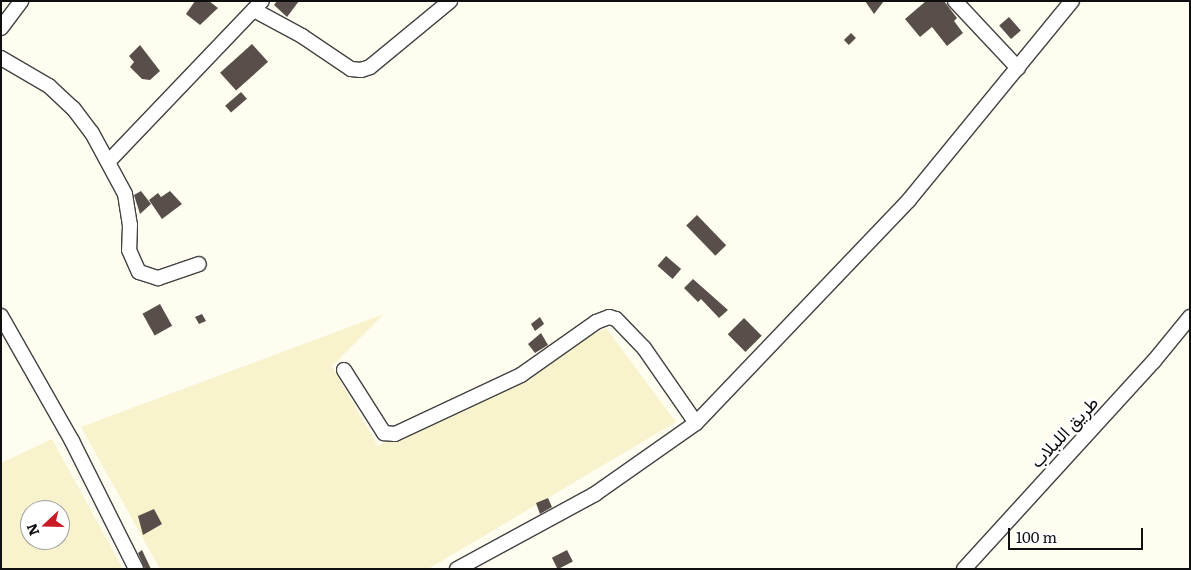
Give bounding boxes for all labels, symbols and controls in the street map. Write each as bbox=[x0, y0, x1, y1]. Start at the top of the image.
street label: طريق اللبلاب bbox=[1026, 392, 1102, 472]
north arrow bbox=[20, 500, 70, 550]
scale bar bbox=[1011, 518, 1146, 550]
text: N bbox=[20, 521, 43, 539]
text: 100 m bbox=[1016, 525, 1057, 548]

